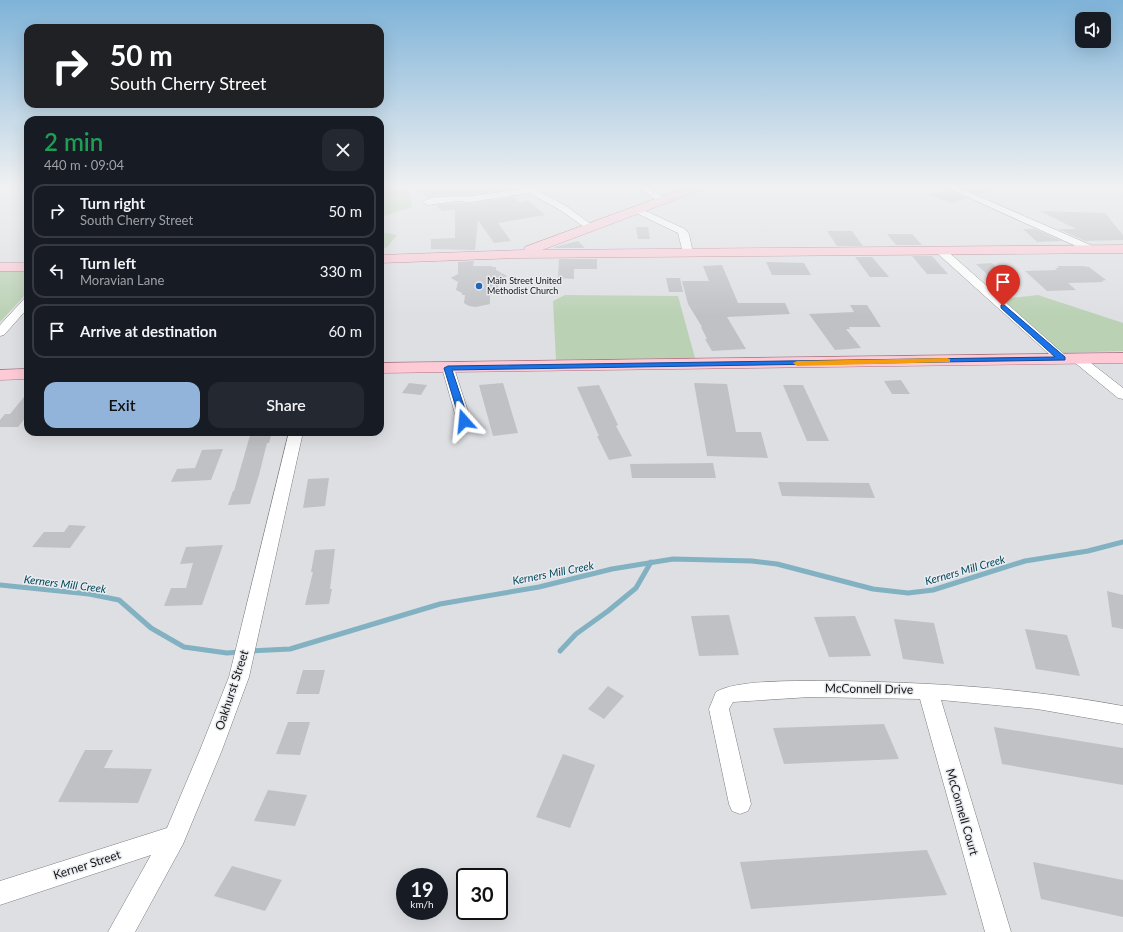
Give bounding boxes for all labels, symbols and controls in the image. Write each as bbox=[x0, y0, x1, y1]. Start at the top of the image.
map controls bbox=[1075, 12, 1111, 48]
button: sound bbox=[1075, 12, 1111, 48]
text: 50 m bbox=[110, 38, 173, 72]
icon: right bbox=[44, 40, 96, 92]
text: South Cherry Street bbox=[110, 72, 267, 94]
text: 2 min bbox=[44, 127, 103, 156]
button: close bbox=[322, 129, 364, 171]
text: 440 m · 09:04 bbox=[44, 157, 124, 173]
text: Turn right bbox=[80, 194, 145, 212]
icon: right bbox=[46, 200, 68, 222]
text: 50 m bbox=[328, 202, 362, 220]
text: South Cherry Street bbox=[80, 212, 193, 228]
text: Turn left bbox=[80, 254, 136, 272]
icon: left bbox=[46, 260, 68, 282]
text: 330 m bbox=[320, 262, 362, 280]
pin bbox=[986, 265, 1020, 306]
icon: arrive bbox=[992, 271, 1014, 293]
text: Moravian Lane bbox=[80, 272, 164, 288]
place label: Main Street United Methodist Church bbox=[487, 275, 562, 296]
marker: Main Street United Methodist Church bbox=[474, 281, 484, 291]
icon: arrive bbox=[46, 320, 68, 342]
text: Arrive at destination bbox=[80, 322, 217, 340]
text: 60 m bbox=[328, 322, 362, 340]
button: Exit bbox=[44, 382, 200, 428]
button: Share bbox=[208, 382, 364, 428]
position arrow bbox=[443, 400, 485, 442]
water label: Kerners Mill Creek bbox=[923, 552, 1007, 587]
water label: Kerners Mill Creek bbox=[511, 558, 596, 587]
water label: Kerners Mill Creek bbox=[23, 572, 108, 595]
street label: Oakhurst Street bbox=[212, 647, 252, 732]
street label: McConnell Drive bbox=[825, 680, 913, 697]
street label: McConnell Court bbox=[943, 767, 982, 858]
street label: Kerner Street bbox=[51, 846, 123, 882]
speed limit sign: 30 bbox=[456, 868, 508, 920]
text: 19 bbox=[410, 877, 434, 901]
text: km/h bbox=[410, 898, 434, 910]

